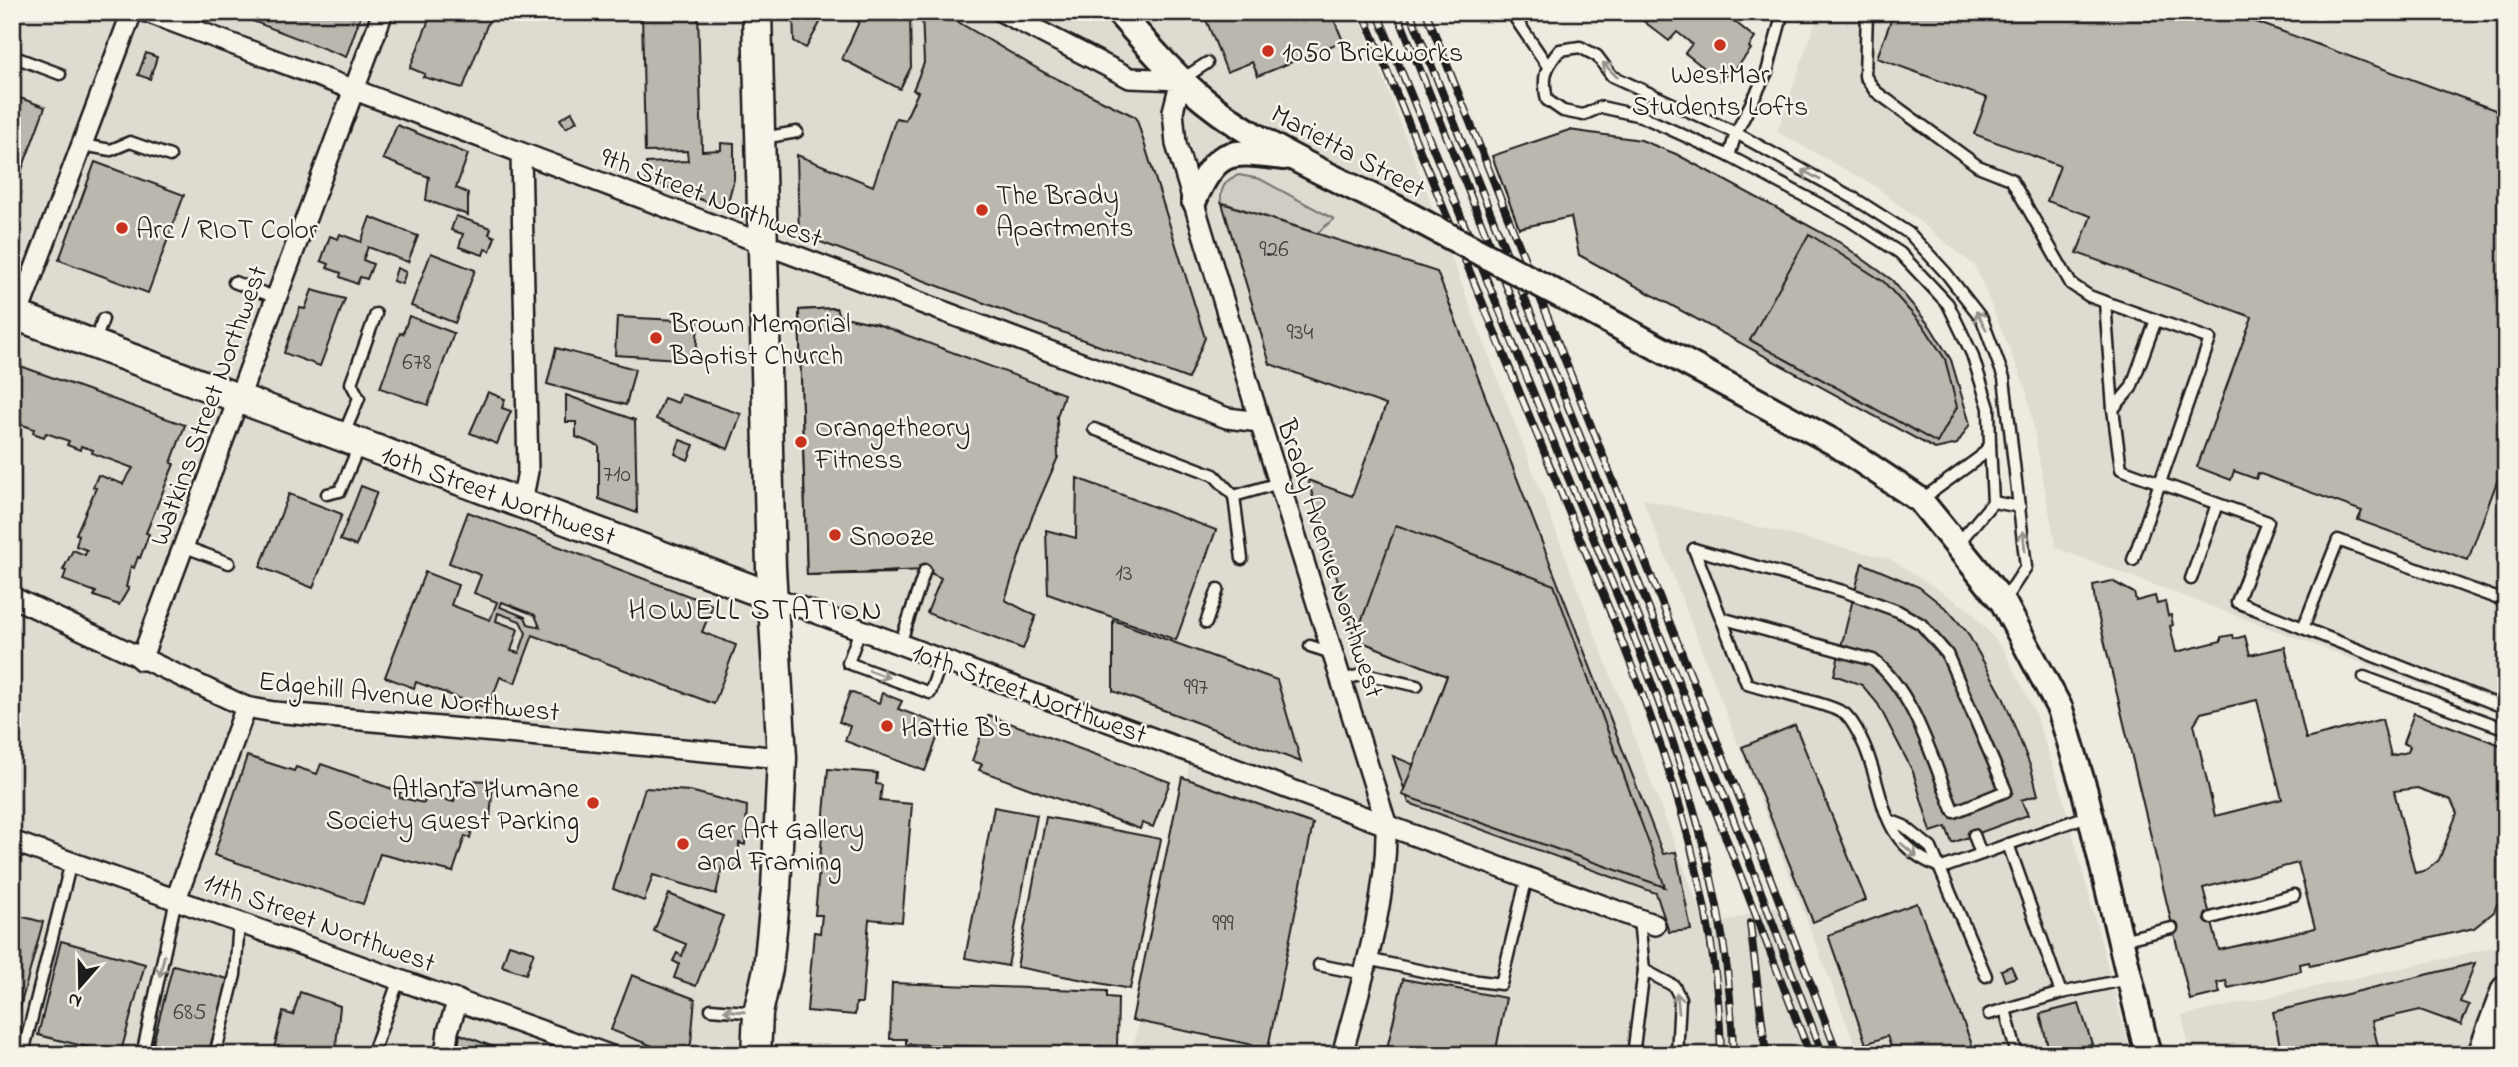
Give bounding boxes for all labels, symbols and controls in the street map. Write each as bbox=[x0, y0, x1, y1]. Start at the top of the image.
place label: 1050 Brickworks bbox=[1282, 34, 1463, 75]
marker: WestMar Students Lofts bbox=[1712, 37, 1728, 53]
marker: 1050 Brickworks bbox=[1260, 43, 1276, 59]
place label: WestMar Students Lofts bbox=[1632, 56, 1808, 129]
one-way arrow bbox=[1601, 62, 1618, 79]
street label: Marietta Street bbox=[1263, 95, 1432, 211]
street label: 9th Street Northwest bbox=[594, 138, 828, 261]
one-way arrow bbox=[1801, 168, 1821, 182]
place label: The Brady Apartments bbox=[996, 177, 1133, 250]
marker: The Brady Apartments bbox=[974, 202, 990, 218]
place label: Arc / RIOT Color bbox=[136, 211, 318, 252]
marker: Arc / RIOT Color bbox=[114, 220, 130, 236]
house number: 926 bbox=[1259, 233, 1289, 268]
street label: Watkins Street Northwest bbox=[140, 260, 280, 552]
place label: Brown Memorial Baptist Church bbox=[669, 305, 851, 378]
one-way arrow bbox=[1974, 310, 1988, 330]
house number: 934 bbox=[1286, 316, 1314, 351]
marker: Brown Memorial Baptist Church bbox=[648, 330, 664, 346]
house number: 678 bbox=[402, 346, 432, 381]
place label: Orangetheory Fitness bbox=[814, 409, 970, 482]
street label: Brady Avenue Northwest bbox=[1264, 413, 1393, 704]
marker: Orangetheory Fitness bbox=[793, 434, 809, 450]
street label: 10th Street Northwest bbox=[374, 436, 621, 559]
house number: 710 bbox=[603, 458, 631, 493]
place label: Snooze bbox=[849, 518, 935, 559]
marker: Snooze bbox=[827, 527, 843, 543]
one-way arrow bbox=[2017, 531, 2030, 553]
house number: 13 bbox=[1115, 557, 1133, 592]
district label: HOWELL STATION bbox=[628, 590, 884, 634]
street label: 10th Street Northwest bbox=[905, 634, 1152, 757]
street label: Edgehill Avenue Northwest bbox=[256, 662, 561, 735]
one-way arrow bbox=[867, 669, 889, 682]
house number: 997 bbox=[1184, 671, 1208, 706]
place label: Hattie B's bbox=[901, 709, 1012, 750]
marker: Hattie B's bbox=[879, 718, 895, 734]
place label: Atlanta Humane Society Guest Parking bbox=[326, 770, 579, 843]
marker: Atlanta Humane Society Guest Parking bbox=[585, 795, 601, 811]
place label: Ger Art Gallery and Framing bbox=[697, 811, 864, 884]
marker: Ger Art Gallery and Framing bbox=[675, 836, 691, 852]
one-way arrow bbox=[1900, 842, 1918, 858]
street label: 11th Street Northwest bbox=[197, 863, 441, 985]
house number: 999 bbox=[1212, 907, 1235, 942]
north arrow bbox=[46, 951, 116, 1021]
one-way arrow bbox=[154, 954, 168, 977]
text: N bbox=[64, 985, 86, 1015]
one-way arrow bbox=[1671, 992, 1684, 1015]
house number: 685 bbox=[173, 996, 207, 1031]
one-way arrow bbox=[723, 1004, 746, 1017]

